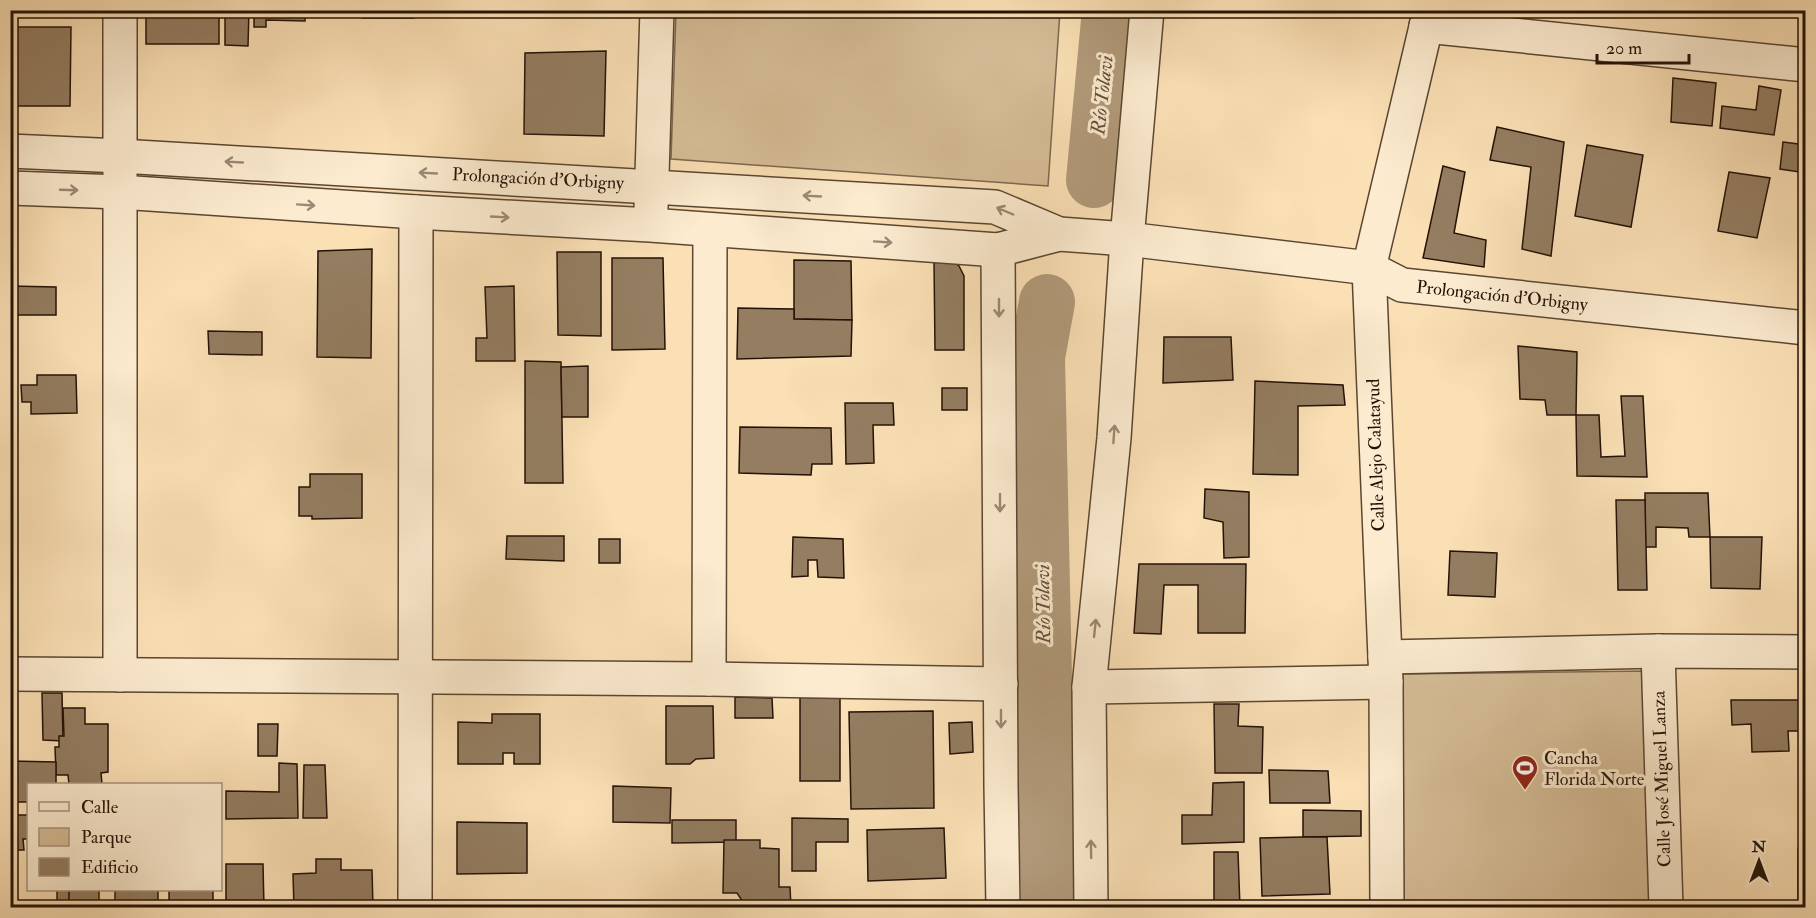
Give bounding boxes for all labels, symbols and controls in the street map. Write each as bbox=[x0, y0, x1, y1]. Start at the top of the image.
scale bar bbox=[1597, 27, 1688, 65]
text: 20 m bbox=[1606, 37, 1642, 60]
water label: Río Tolavi bbox=[1085, 54, 1119, 137]
one-way arrow bbox=[224, 157, 244, 168]
street label: Prolongación d'Orbigny bbox=[451, 163, 626, 195]
one-way arrow bbox=[419, 168, 439, 179]
one-way arrow bbox=[58, 185, 78, 196]
one-way arrow bbox=[802, 190, 822, 201]
one-way arrow bbox=[295, 199, 315, 210]
one-way arrow bbox=[997, 205, 1015, 216]
one-way arrow bbox=[490, 211, 510, 222]
one-way arrow bbox=[873, 237, 893, 248]
street label: Prolongación d'Orbigny bbox=[1415, 276, 1590, 317]
one-way arrow bbox=[993, 298, 1005, 318]
street label: Calle Alejo Calatayud bbox=[1362, 378, 1390, 532]
one-way arrow bbox=[1109, 425, 1120, 445]
one-way arrow bbox=[994, 493, 1006, 513]
water label: Río Tolavi bbox=[1030, 563, 1056, 645]
one-way arrow bbox=[1090, 619, 1101, 639]
street label: Calle José Miguel Lanza bbox=[1647, 690, 1677, 868]
one-way arrow bbox=[995, 709, 1007, 729]
place label: Cancha Florida Norte bbox=[1544, 747, 1645, 791]
sports icon: Cancha Florida Norte bbox=[1510, 753, 1540, 791]
legend bbox=[27, 783, 222, 891]
text: Calle bbox=[81, 796, 119, 819]
text: Parque bbox=[81, 826, 132, 849]
north arrow bbox=[1729, 831, 1789, 891]
text: N bbox=[1751, 837, 1767, 857]
one-way arrow bbox=[1085, 840, 1096, 860]
text: Edificio bbox=[81, 856, 138, 879]

